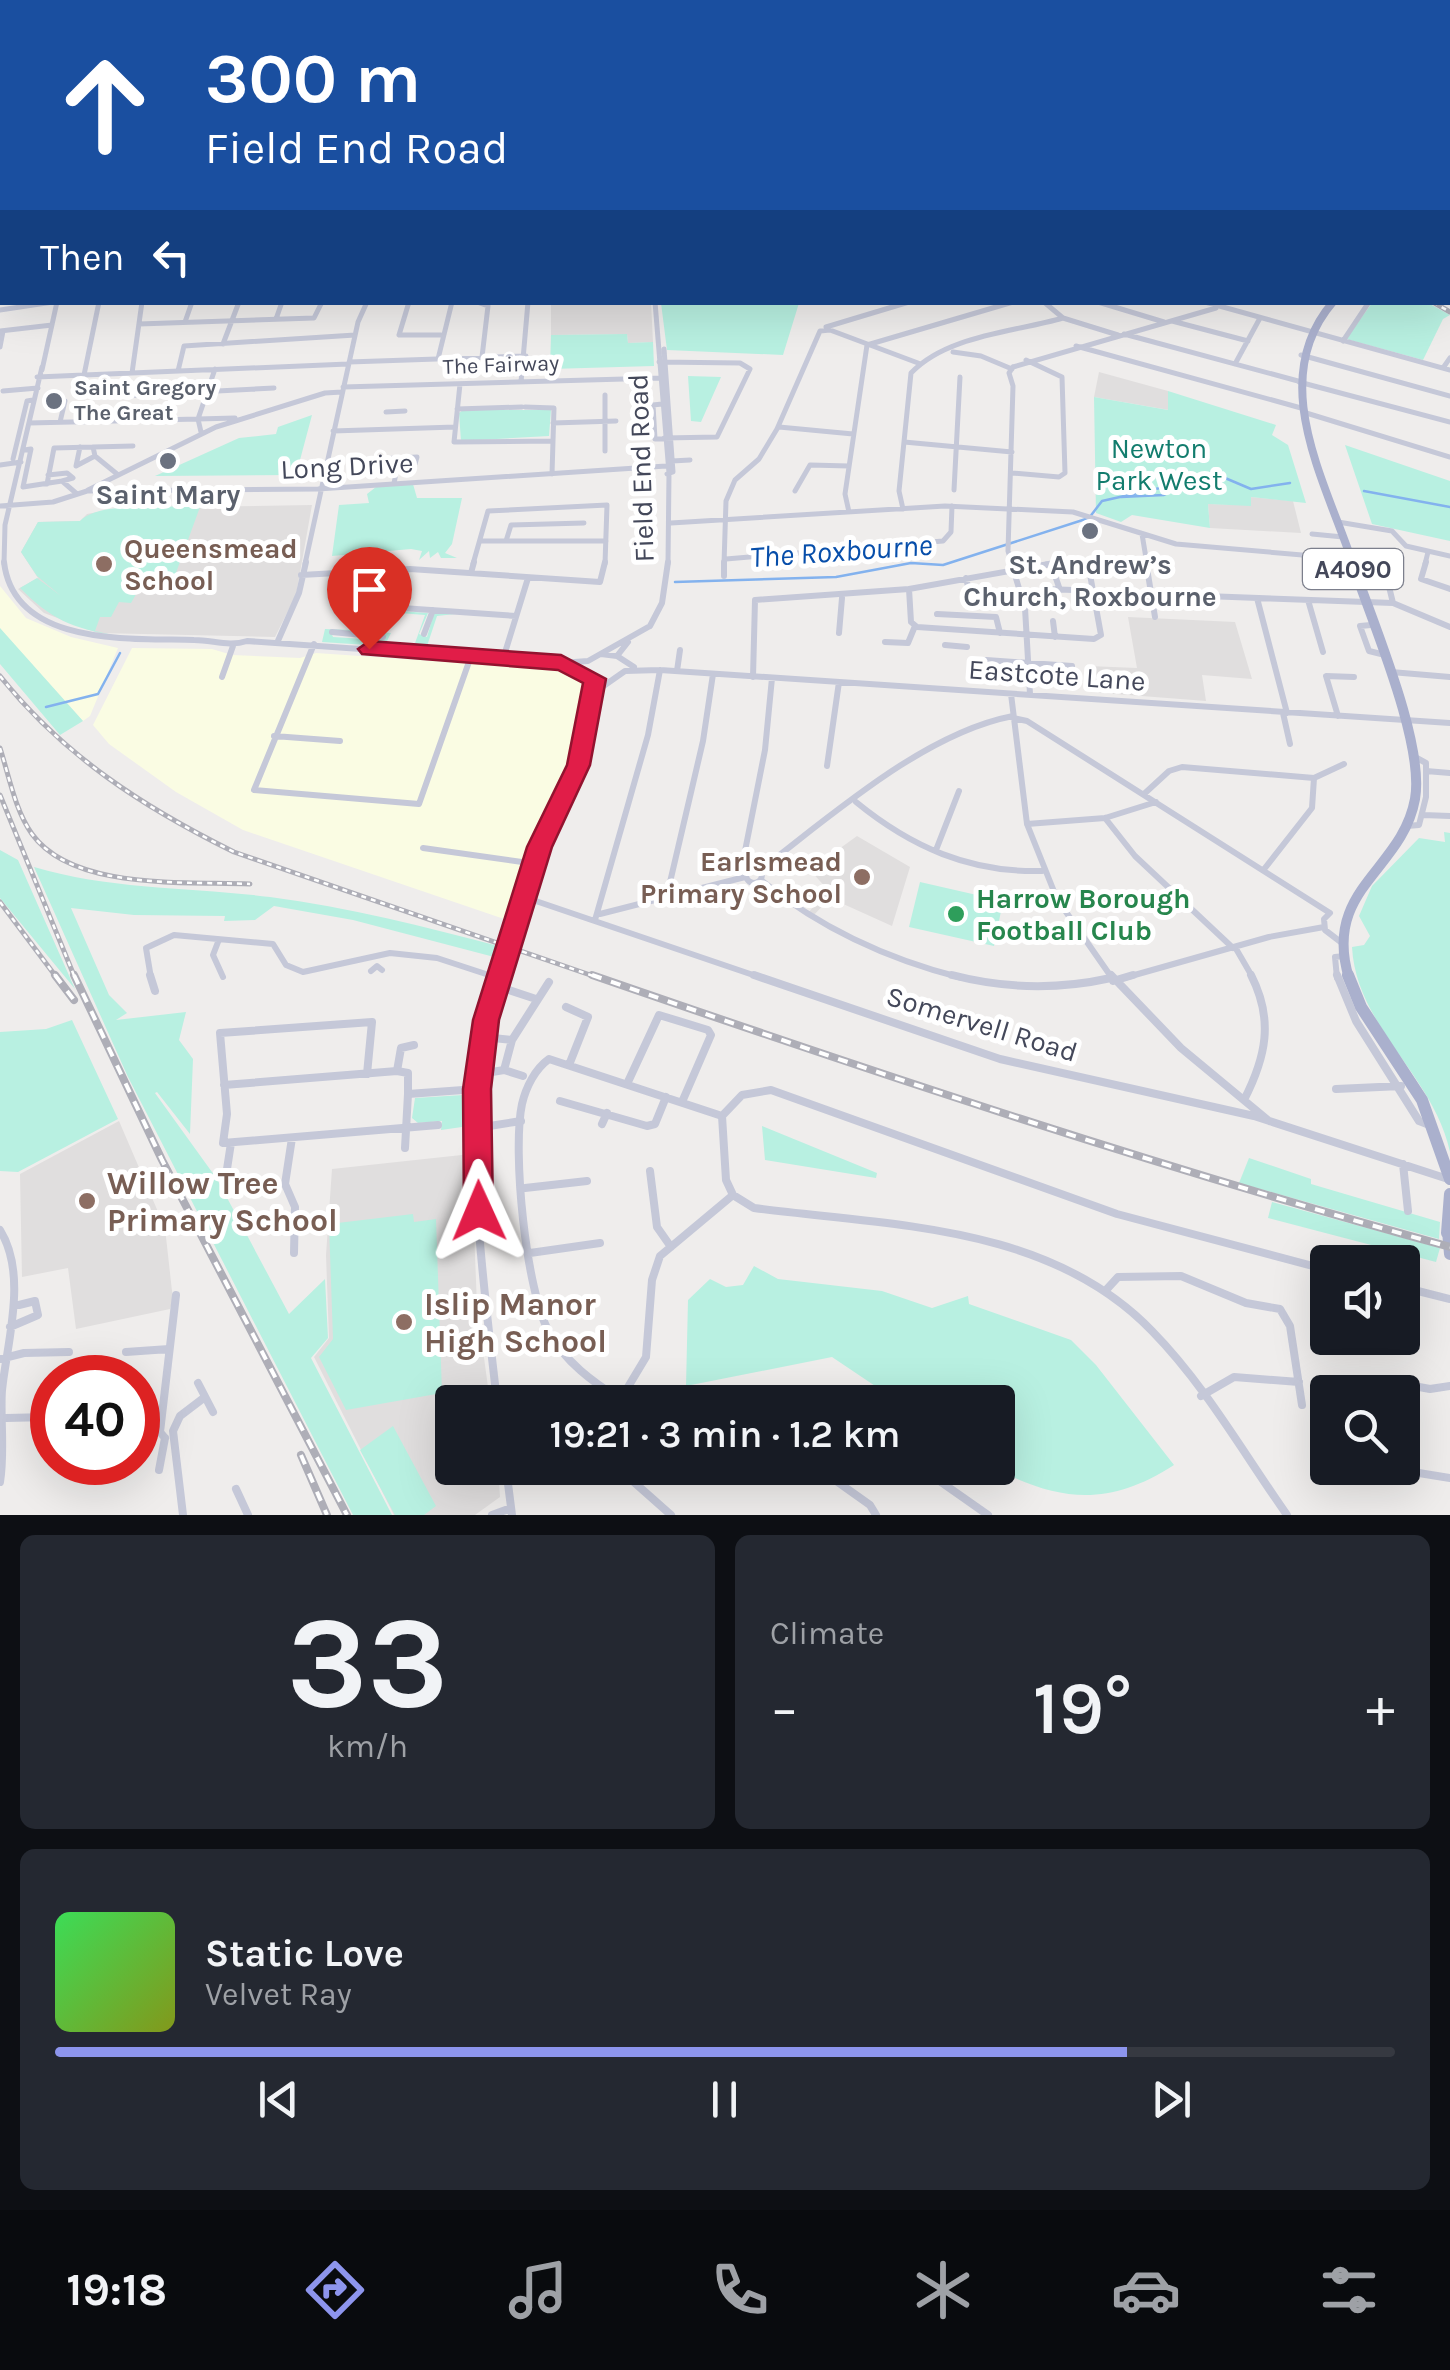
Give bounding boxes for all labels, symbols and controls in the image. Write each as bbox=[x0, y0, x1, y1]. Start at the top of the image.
text: 300 m bbox=[205, 38, 421, 120]
icon: ahead bbox=[40, 40, 170, 170]
text: Field End Road bbox=[205, 122, 508, 174]
icon: left bbox=[144, 230, 199, 285]
text: Then bbox=[40, 235, 124, 280]
street label: The Fairway bbox=[442, 350, 560, 380]
street label: Field End Road bbox=[621, 373, 661, 563]
place label: Saint Gregory The Great bbox=[74, 375, 216, 426]
marker: Saint Gregory The Great bbox=[43, 390, 65, 412]
park label: Newton Park West bbox=[1095, 432, 1223, 497]
street label: Long Drive bbox=[280, 446, 414, 486]
marker: Saint Mary bbox=[157, 450, 179, 472]
place label: Saint Mary bbox=[96, 478, 240, 511]
marker: St. Andrew’s Church, Roxbourne bbox=[1079, 520, 1101, 542]
water label: The Roxbourne bbox=[749, 527, 933, 575]
place label: Queensmead School bbox=[124, 532, 298, 597]
pin bbox=[327, 547, 412, 650]
place label: St. Andrew’s Church, Roxbourne bbox=[963, 548, 1217, 613]
road number: A4090 bbox=[1303, 549, 1403, 589]
marker: Queensmead School bbox=[93, 553, 115, 575]
icon: arrive bbox=[342, 562, 397, 617]
street label: Eastcote Lane bbox=[967, 652, 1147, 698]
place label: Earlsmead Primary School bbox=[640, 845, 842, 910]
marker: Earlsmead Primary School bbox=[851, 866, 873, 888]
place label: Harrow Borough Football Club bbox=[976, 882, 1190, 947]
marker: Harrow Borough Football Club bbox=[945, 903, 967, 925]
street label: Somervell Road bbox=[882, 979, 1082, 1069]
position arrow bbox=[427, 1159, 531, 1263]
place label: Willow Tree Primary School bbox=[107, 1165, 338, 1239]
marker: Willow Tree Primary School bbox=[76, 1190, 98, 1212]
map controls bbox=[1310, 1245, 1420, 1485]
button: sound bbox=[1310, 1245, 1420, 1355]
place label: Islip Manor High School bbox=[424, 1286, 607, 1360]
marker: Islip Manor High School bbox=[393, 1311, 415, 1333]
speed limit sign: 40 bbox=[30, 1355, 160, 1485]
button: search bbox=[1310, 1375, 1420, 1485]
text: 19:21 · 3 min · 1.2 km bbox=[549, 1412, 901, 1457]
text: 33 bbox=[287, 1587, 448, 1739]
text: Climate bbox=[770, 1615, 884, 1652]
text: 19° bbox=[1033, 1664, 1132, 1752]
text: − bbox=[770, 1676, 799, 1740]
text: + bbox=[1366, 1676, 1395, 1740]
text: km/h bbox=[327, 1728, 408, 1765]
text: Static Love bbox=[205, 1931, 404, 1976]
text: Velvet Ray bbox=[205, 1976, 352, 2013]
icon: previous bbox=[251, 2072, 306, 2127]
icon: pause bbox=[697, 2072, 752, 2127]
icon: next bbox=[1144, 2072, 1199, 2127]
icon: directions bbox=[300, 2255, 370, 2325]
icon: music bbox=[503, 2255, 573, 2325]
icon: phone bbox=[705, 2255, 775, 2325]
icon: climate bbox=[908, 2255, 978, 2325]
icon: car bbox=[1111, 2255, 1181, 2325]
icon: filters bbox=[1314, 2255, 1384, 2325]
text: 19:18 bbox=[66, 2264, 167, 2316]

